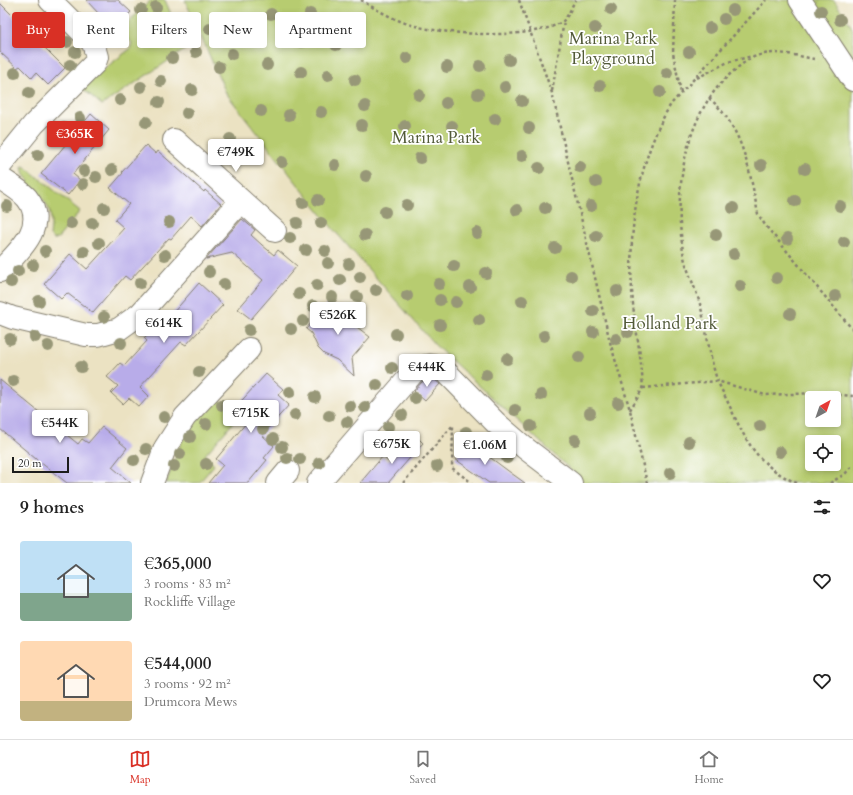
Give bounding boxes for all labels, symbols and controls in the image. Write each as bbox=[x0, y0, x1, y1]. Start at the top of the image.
chip: Buy bbox=[12, 12, 65, 48]
chip: Rent bbox=[73, 12, 129, 48]
chip: Filters bbox=[137, 12, 201, 48]
chip: New bbox=[209, 12, 267, 48]
chip: Apartment bbox=[275, 12, 366, 48]
park label: Marina Park Playground bbox=[569, 27, 658, 70]
pin: €365K bbox=[47, 121, 103, 155]
text: €365K bbox=[56, 125, 94, 143]
park label: Marina Park bbox=[392, 126, 481, 149]
pin: €749K bbox=[208, 139, 264, 173]
text: €749K bbox=[217, 143, 255, 161]
pin: €526K bbox=[310, 302, 366, 336]
text: €526K bbox=[319, 306, 357, 324]
pin: €614K bbox=[136, 310, 192, 344]
park label: Holland Park bbox=[622, 312, 719, 335]
text: €614K bbox=[145, 314, 183, 332]
pin: €444K bbox=[399, 354, 455, 388]
text: €444K bbox=[408, 358, 446, 376]
north arrow bbox=[805, 391, 841, 427]
map controls bbox=[805, 391, 841, 471]
pin: €715K bbox=[223, 400, 279, 434]
text: €715K bbox=[232, 404, 270, 422]
pin: €544K bbox=[32, 410, 88, 444]
text: €544K bbox=[41, 414, 79, 432]
pin: €675K bbox=[364, 431, 420, 465]
pin: €1.06M bbox=[452, 432, 518, 466]
text: €675K bbox=[373, 435, 411, 453]
button: locate bbox=[805, 435, 841, 471]
text: €1.06M bbox=[463, 436, 507, 454]
scale bar bbox=[12, 455, 69, 474]
text: 20 m bbox=[18, 456, 42, 471]
text: 9 homes bbox=[20, 496, 84, 519]
icon: filters bbox=[811, 496, 833, 518]
text: €365,000 bbox=[144, 552, 211, 575]
icon: home bbox=[52, 557, 100, 605]
icon: heart bbox=[811, 570, 833, 592]
text: 3 rooms · 83 m² bbox=[144, 575, 231, 593]
text: Rockliffe Village bbox=[144, 593, 236, 611]
text: €544,000 bbox=[144, 652, 211, 675]
icon: home bbox=[52, 657, 100, 705]
icon: heart bbox=[811, 670, 833, 692]
text: 3 rooms · 92 m² bbox=[144, 675, 231, 693]
text: Drumcora Mews bbox=[144, 693, 237, 711]
tab: Map bbox=[129, 748, 151, 787]
tab: Saved bbox=[409, 748, 436, 787]
tab: Home bbox=[694, 748, 724, 787]

